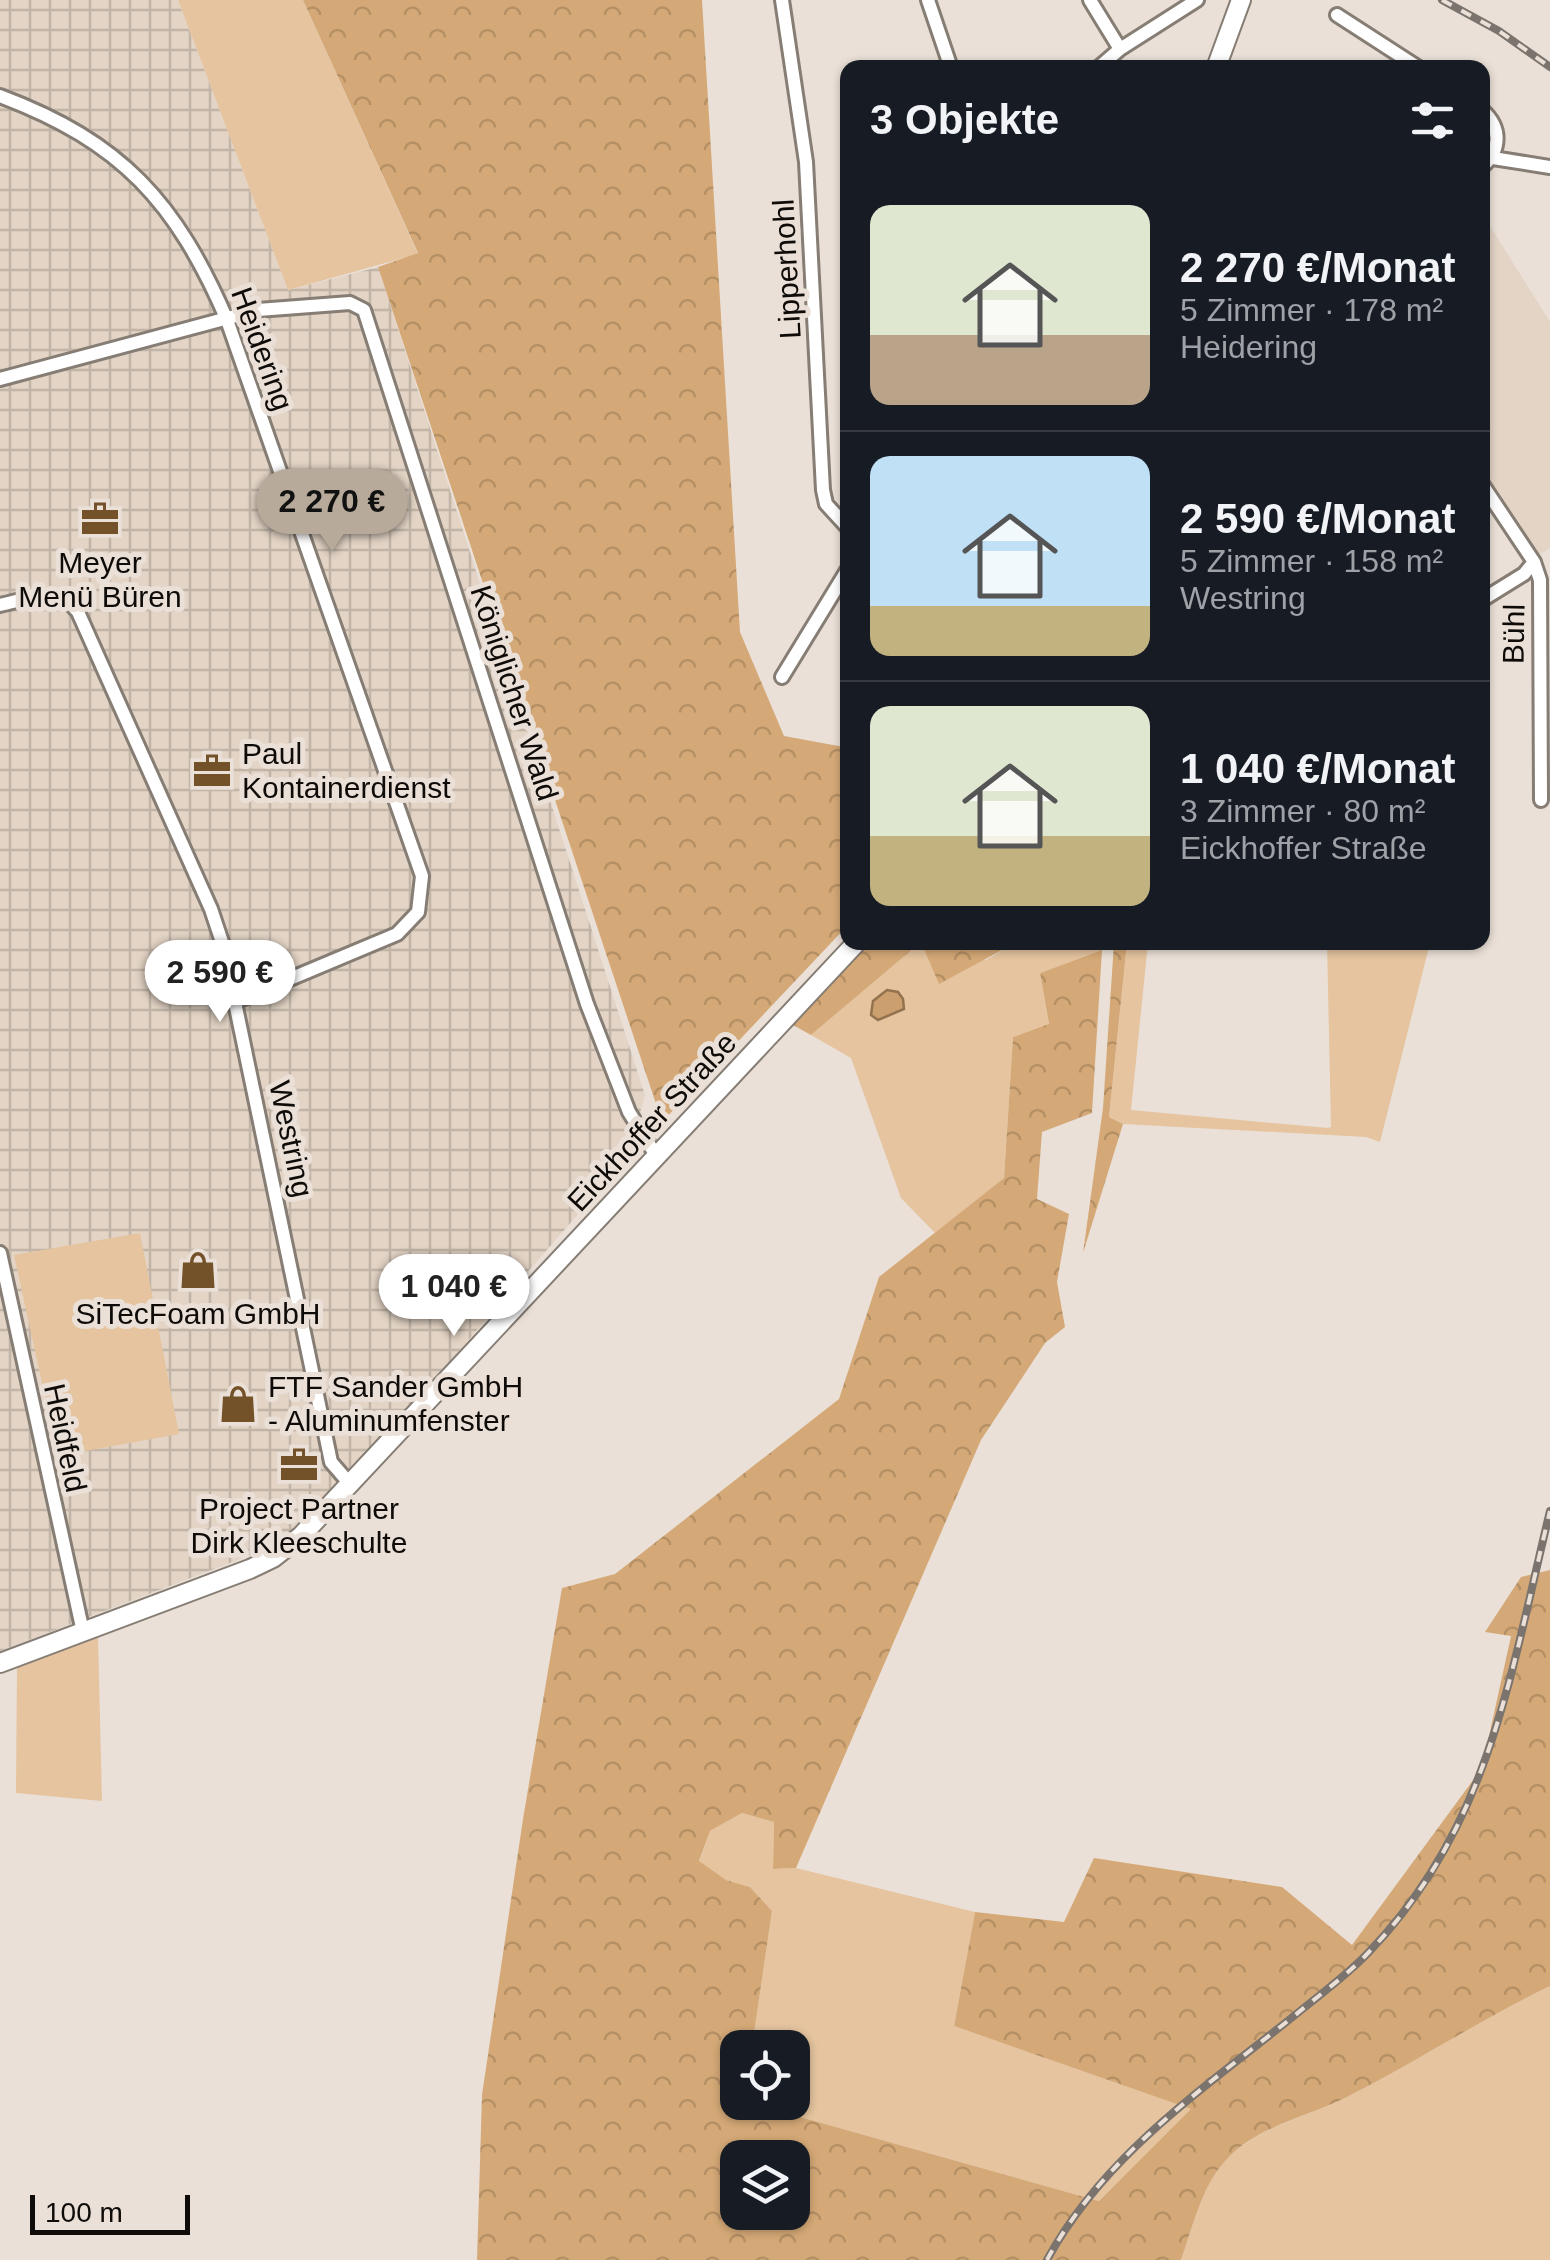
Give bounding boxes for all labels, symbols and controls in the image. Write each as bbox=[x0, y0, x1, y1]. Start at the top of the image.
icon: filters bbox=[1405, 93, 1460, 148]
text: 3 Objekte bbox=[870, 96, 1059, 143]
street label: Lipperhohl bbox=[766, 198, 807, 340]
text: 2 270 €/Monat bbox=[1180, 244, 1455, 291]
icon: home bbox=[950, 245, 1070, 365]
street label: Heidering bbox=[225, 283, 300, 415]
text: 5 Zimmer · 178 m² bbox=[1180, 292, 1443, 328]
text: Heidering bbox=[1180, 329, 1317, 365]
pin: 2 270 € bbox=[240, 469, 424, 554]
text: 2 270 € bbox=[279, 483, 385, 519]
text: 2 590 €/Monat bbox=[1180, 495, 1455, 542]
icon: home bbox=[950, 496, 1070, 616]
office icon: Meyer Menü Büren bbox=[79, 498, 121, 540]
text: 5 Zimmer · 158 m² bbox=[1180, 543, 1443, 579]
place label: Meyer Menü Büren bbox=[18, 546, 182, 613]
text: Westring bbox=[1180, 580, 1306, 616]
street label: Königlicher Wald bbox=[464, 581, 565, 804]
street label: Bühl bbox=[1496, 604, 1531, 664]
place label: Paul Kontainerdienst bbox=[242, 737, 451, 804]
text: 1 040 €/Monat bbox=[1180, 745, 1455, 792]
icon: home bbox=[950, 746, 1070, 866]
office icon: Paul Kontainerdienst bbox=[191, 750, 233, 792]
text: 3 Zimmer · 80 m² bbox=[1180, 793, 1425, 829]
text: Eickhoffer Straße bbox=[1180, 830, 1427, 866]
pin: 2 590 € bbox=[128, 940, 312, 1025]
text: 2 590 € bbox=[167, 954, 273, 990]
street label: Eickhoffer Straße bbox=[561, 1026, 743, 1217]
street label: Westring bbox=[263, 1078, 320, 1200]
shop icon: SiTecFoam GmbH bbox=[177, 1249, 219, 1291]
pin: 1 040 € bbox=[362, 1254, 546, 1339]
text: 1 040 € bbox=[401, 1268, 507, 1304]
place label: SiTecFoam GmbH bbox=[75, 1297, 321, 1330]
place label: FTF Sander GmbH - Aluminumfenster bbox=[268, 1370, 523, 1437]
street label: Heidfeld bbox=[38, 1381, 93, 1495]
shop icon: FTF Sander GmbH - Aluminumfenster bbox=[217, 1383, 259, 1425]
office icon: Project Partner Dirk Kleeschulte bbox=[278, 1444, 320, 1486]
place label: Project Partner Dirk Kleeschulte bbox=[191, 1492, 407, 1559]
map controls bbox=[720, 2030, 810, 2230]
button: locate bbox=[720, 2030, 810, 2120]
button: layers bbox=[720, 2140, 810, 2230]
scale bar bbox=[30, 2190, 190, 2234]
text: 100 m bbox=[45, 2197, 123, 2228]

